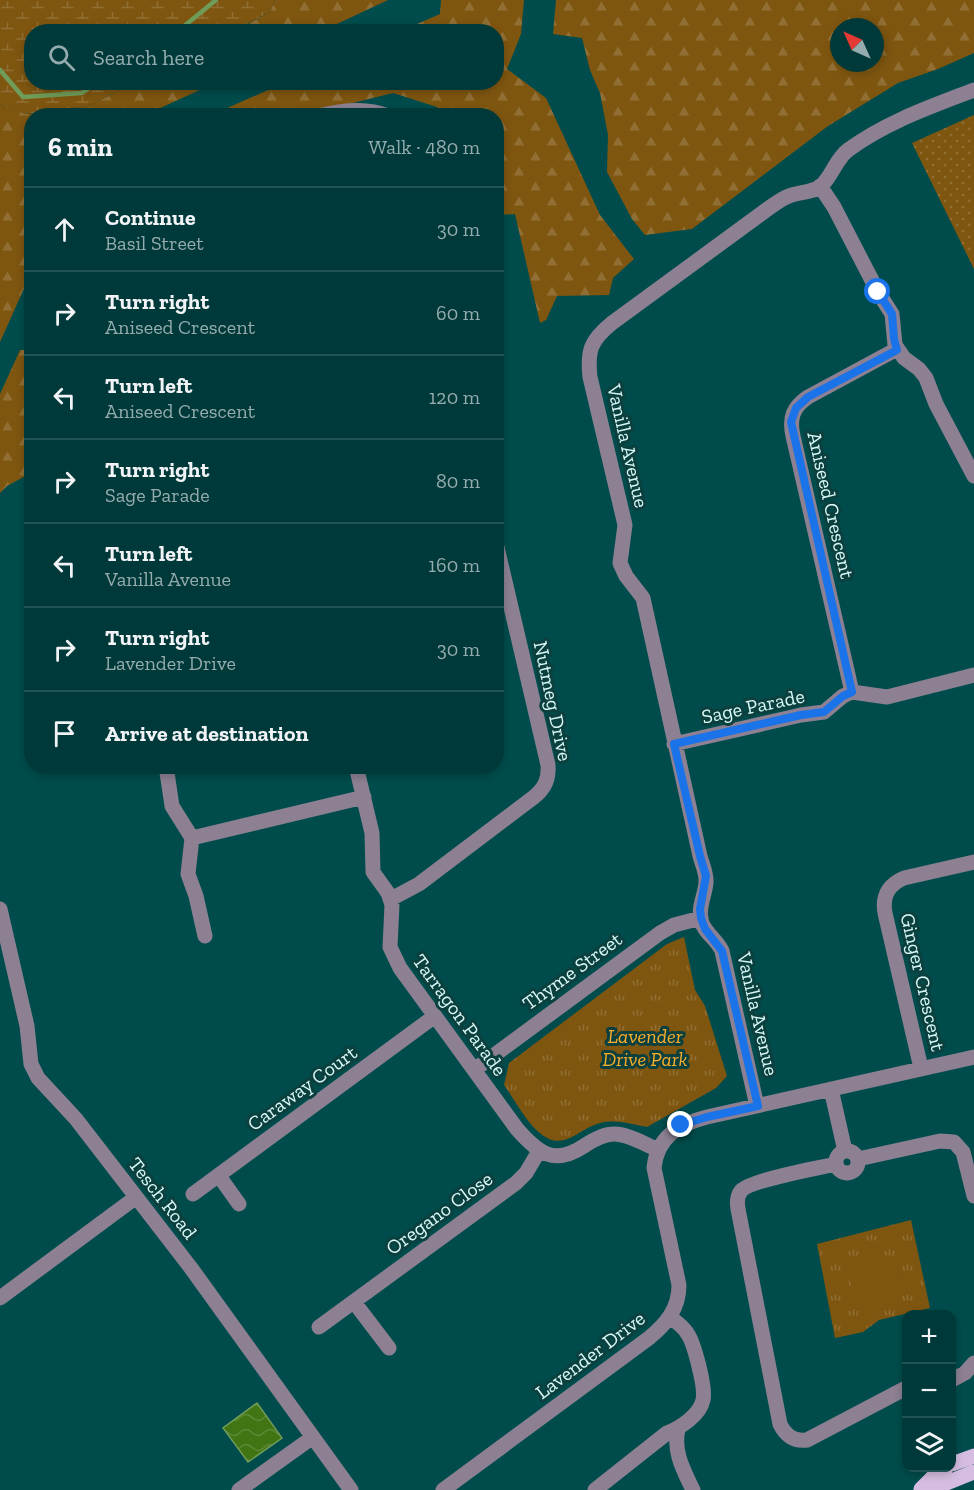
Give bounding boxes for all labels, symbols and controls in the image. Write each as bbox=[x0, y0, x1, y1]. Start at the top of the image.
north arrow bbox=[830, 18, 884, 72]
search box bbox=[24, 24, 504, 90]
icon: search bbox=[45, 41, 78, 74]
text: Search here bbox=[93, 44, 204, 71]
text: 6 min bbox=[48, 131, 113, 163]
text: Walk · 480 m bbox=[369, 135, 480, 159]
text: Continue bbox=[105, 204, 196, 231]
icon: ahead bbox=[48, 213, 81, 246]
text: 30 m bbox=[437, 217, 480, 241]
text: Basil Street bbox=[105, 231, 204, 255]
route start bbox=[864, 278, 890, 304]
text: Turn right bbox=[105, 288, 209, 315]
icon: right bbox=[48, 297, 81, 330]
text: 60 m bbox=[436, 301, 480, 325]
text: Aniseed Crescent bbox=[105, 315, 255, 339]
text: Turn left bbox=[105, 372, 192, 399]
icon: left bbox=[48, 381, 81, 414]
street label: Vanilla Avenue bbox=[602, 381, 654, 510]
text: 120 m bbox=[429, 385, 480, 409]
text: Aniseed Crescent bbox=[105, 399, 255, 423]
street label: Aniseed Crescent bbox=[802, 429, 860, 581]
text: Turn right bbox=[105, 456, 209, 483]
icon: right bbox=[48, 465, 81, 498]
text: 80 m bbox=[436, 469, 480, 493]
text: Sage Parade bbox=[105, 483, 210, 507]
text: Turn left bbox=[105, 540, 192, 567]
icon: left bbox=[48, 549, 81, 582]
text: 160 m bbox=[428, 553, 480, 577]
text: Vanilla Avenue bbox=[105, 567, 231, 591]
text: Turn right bbox=[105, 624, 209, 651]
icon: right bbox=[48, 633, 81, 666]
text: 30 m bbox=[437, 637, 480, 661]
street label: Nutmeg Drive bbox=[529, 639, 577, 763]
text: Lavender Drive bbox=[105, 651, 236, 675]
street label: Sage Parade bbox=[699, 683, 807, 729]
icon: arrive bbox=[48, 717, 81, 750]
text: Arrive at destination bbox=[105, 720, 308, 747]
street label: Ginger Crescent bbox=[895, 911, 951, 1054]
street label: Thyme Street bbox=[518, 926, 627, 1015]
street label: Tarragon Parade bbox=[408, 949, 512, 1081]
street label: Vanilla Avenue bbox=[732, 949, 784, 1078]
park label: Lavender Drive Park bbox=[603, 1024, 687, 1071]
street label: Caraway Court bbox=[243, 1040, 362, 1136]
route end bbox=[667, 1111, 693, 1137]
street label: Tesch Road bbox=[124, 1152, 202, 1244]
street label: Oregano Close bbox=[381, 1166, 497, 1260]
street label: Lavender Drive bbox=[530, 1306, 650, 1404]
map controls bbox=[902, 1310, 956, 1472]
button: + bbox=[902, 1310, 956, 1364]
button: − bbox=[902, 1364, 956, 1418]
button: layers bbox=[902, 1418, 956, 1472]

